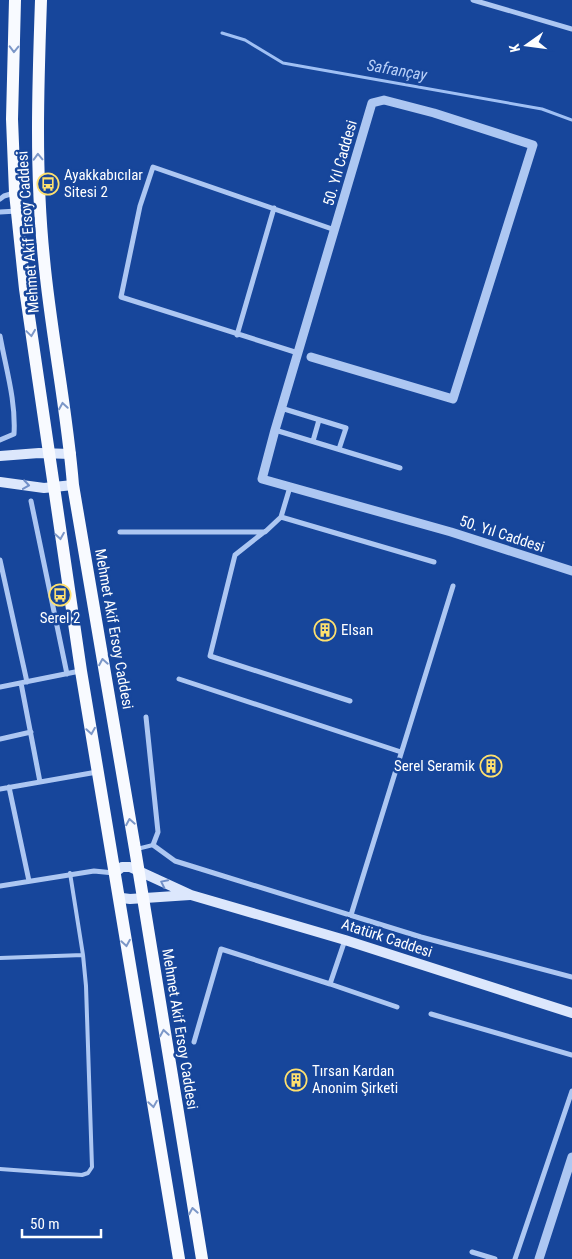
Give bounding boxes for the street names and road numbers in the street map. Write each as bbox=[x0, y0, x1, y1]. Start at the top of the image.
street label: 50. Yıl Caddesi bbox=[319, 118, 361, 208]
street label: Mehmet Akif Ersoy Caddesi bbox=[13, 150, 43, 314]
street label: 50. Yıl Caddesi bbox=[457, 512, 547, 556]
street label: Mehmet Akif Ersoy Caddesi bbox=[91, 547, 137, 711]
street label: Atatürk Caddesi bbox=[339, 915, 435, 961]
street label: Mehmet Akif Ersoy Caddesi bbox=[158, 947, 202, 1111]

